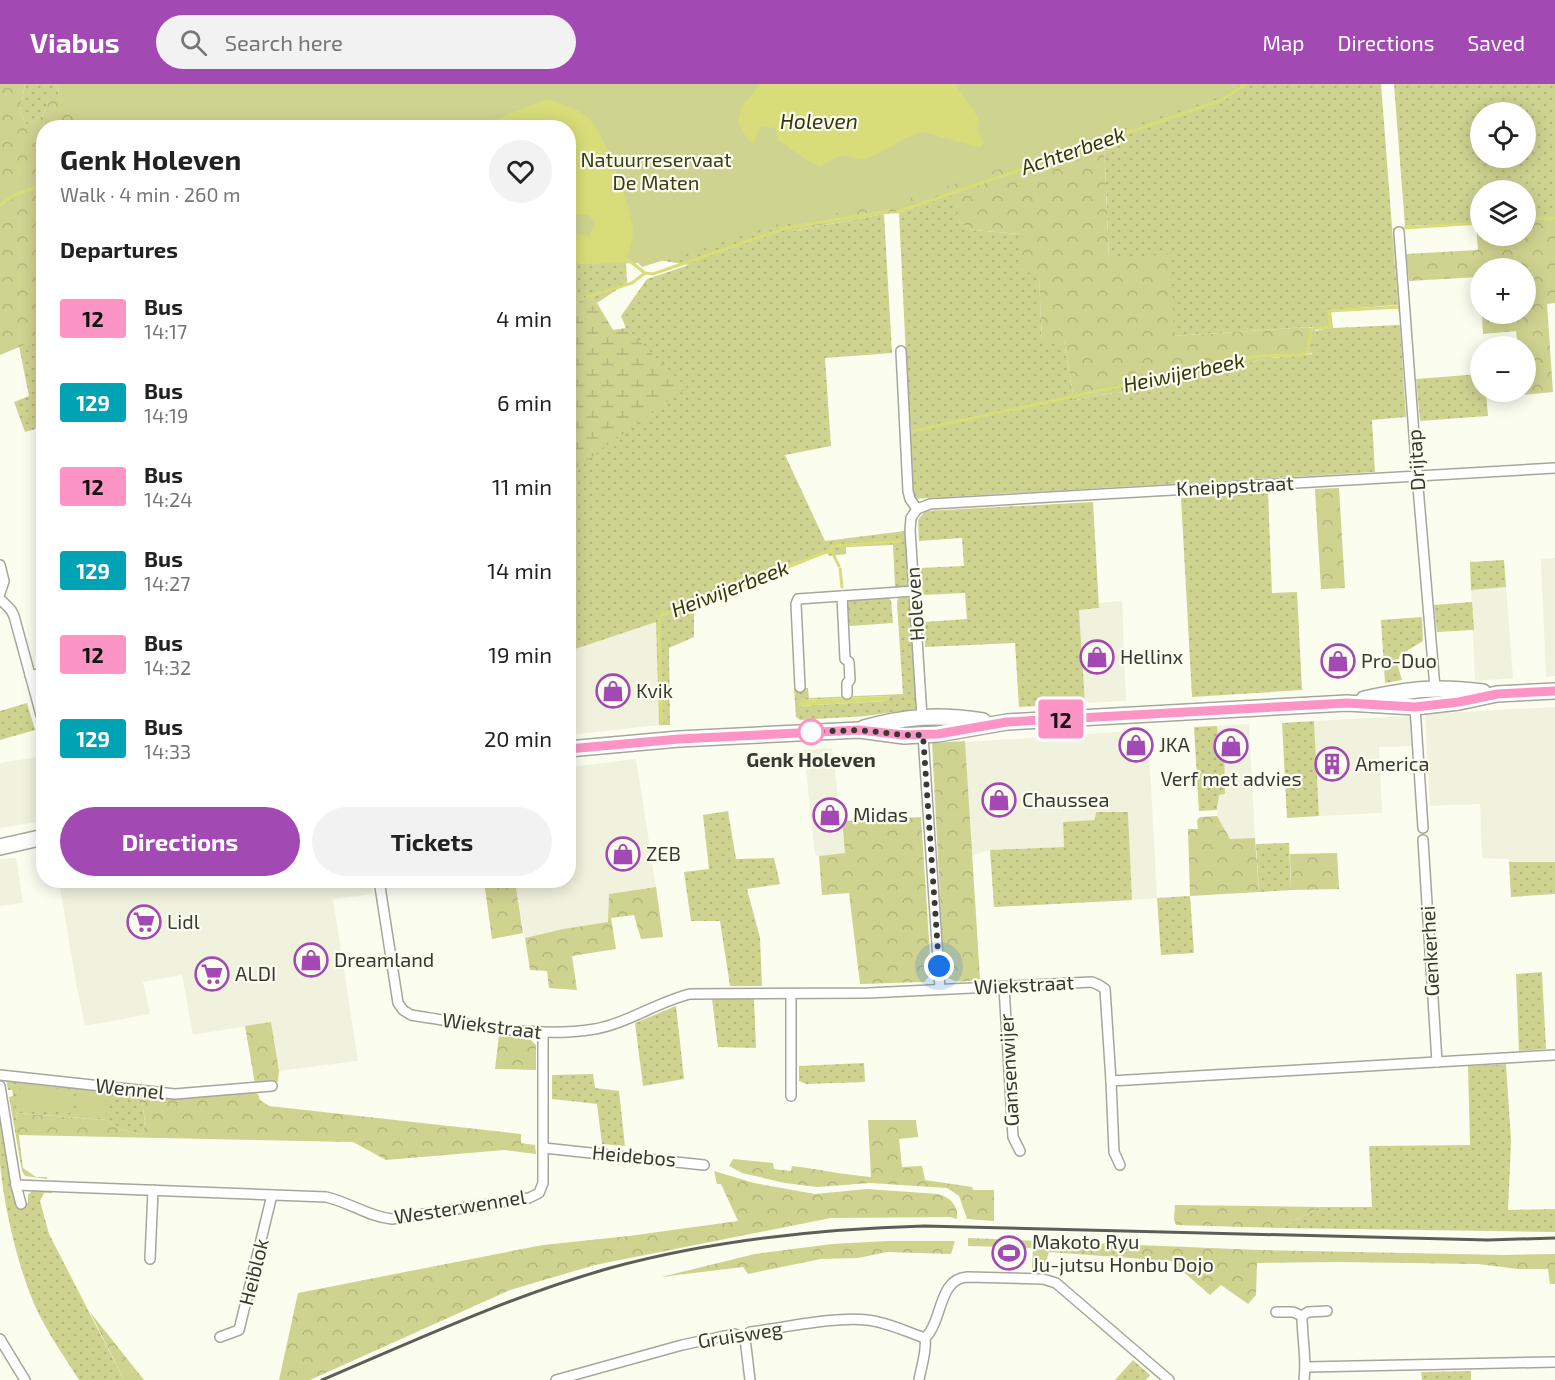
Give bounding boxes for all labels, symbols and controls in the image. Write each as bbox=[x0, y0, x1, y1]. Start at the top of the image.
search box bbox=[156, 15, 576, 69]
text: Viabus bbox=[30, 25, 120, 59]
icon: search bbox=[177, 26, 210, 59]
text: Search here bbox=[225, 29, 343, 55]
text: Map bbox=[1262, 30, 1305, 55]
text: Directions bbox=[1338, 30, 1434, 55]
text: Saved bbox=[1467, 30, 1525, 55]
map controls bbox=[1470, 102, 1536, 402]
button: locate bbox=[1470, 102, 1536, 168]
water label: Holeven bbox=[780, 108, 858, 133]
water label: Achterbeek bbox=[1016, 120, 1128, 179]
button: heart bbox=[489, 140, 552, 203]
text: Genk Holeven bbox=[60, 142, 241, 176]
park label: Natuurreservaat De Maten bbox=[580, 147, 732, 194]
button: layers bbox=[1470, 180, 1536, 246]
text: Walk · 4 min · 260 m bbox=[60, 182, 240, 206]
text: Departures bbox=[60, 236, 178, 262]
button: + bbox=[1470, 258, 1536, 324]
text: Bus bbox=[144, 293, 183, 319]
text: 4 min bbox=[496, 305, 552, 331]
text: 12 bbox=[82, 306, 104, 331]
text: 14:17 bbox=[144, 319, 187, 343]
button: − bbox=[1470, 336, 1536, 402]
water label: Heiwijerbeek bbox=[1121, 346, 1247, 398]
text: Bus bbox=[144, 377, 183, 403]
text: 6 min bbox=[497, 389, 552, 415]
text: 129 bbox=[76, 390, 110, 415]
text: 14:19 bbox=[144, 403, 188, 427]
street label: Drijtap bbox=[1401, 429, 1429, 492]
text: Bus bbox=[144, 461, 183, 487]
street label: Kneippstraat bbox=[1176, 470, 1295, 500]
text: 11 min bbox=[492, 473, 552, 499]
text: 12 bbox=[82, 474, 104, 499]
text: 14:24 bbox=[144, 487, 193, 511]
text: Bus bbox=[144, 545, 183, 571]
water label: Heiwijerbeek bbox=[667, 554, 792, 622]
text: 14 min bbox=[487, 557, 552, 583]
text: 129 bbox=[76, 558, 110, 583]
street label: Holeven bbox=[899, 566, 929, 642]
text: 14:27 bbox=[144, 571, 190, 595]
text: Bus bbox=[144, 629, 183, 655]
shop icon: Hellinx bbox=[1079, 639, 1115, 675]
text: 19 min bbox=[488, 641, 552, 667]
text: 12 bbox=[82, 642, 104, 667]
shop icon: Pro-Duo bbox=[1320, 643, 1356, 679]
place label: Hellinx bbox=[1120, 644, 1184, 668]
place label: Pro-Duo bbox=[1361, 648, 1437, 672]
text: 14:32 bbox=[144, 655, 191, 679]
shop icon: Kvik bbox=[595, 673, 631, 709]
place label: Kvik bbox=[636, 678, 673, 702]
line badge: 12 bbox=[1034, 700, 1088, 738]
text: 12 bbox=[1050, 707, 1072, 732]
text: Bus bbox=[144, 713, 183, 739]
marker: Genk Holeven bbox=[798, 719, 824, 745]
text: 20 min bbox=[484, 725, 552, 751]
text: 129 bbox=[76, 726, 110, 751]
shop icon: JKA bbox=[1118, 727, 1154, 763]
shop icon: Verf met advies bbox=[1213, 728, 1249, 764]
place label: JKA bbox=[1159, 732, 1191, 756]
text: 14:33 bbox=[144, 739, 191, 763]
building icon: America bbox=[1314, 746, 1350, 782]
place label: Genk Holeven bbox=[746, 747, 876, 771]
place label: America bbox=[1355, 751, 1429, 775]
place label: Verf met advies bbox=[1160, 766, 1302, 790]
shop icon: Chaussea bbox=[981, 782, 1017, 818]
place label: Chaussea bbox=[1022, 787, 1109, 811]
shop icon: Midas bbox=[812, 797, 848, 833]
place label: Midas bbox=[853, 802, 908, 826]
button: Directions bbox=[60, 807, 300, 876]
button: Tickets bbox=[312, 807, 552, 876]
shop icon: ZEB bbox=[605, 836, 641, 872]
place label: ZEB bbox=[646, 841, 681, 865]
supermarket icon: Lidl bbox=[126, 904, 162, 940]
street label: Genkerhei bbox=[1415, 905, 1443, 997]
place label: Lidl bbox=[167, 909, 200, 933]
shop icon: Dreamland bbox=[293, 942, 329, 978]
place label: Dreamland bbox=[334, 947, 434, 971]
your location bbox=[924, 951, 954, 981]
supermarket icon: ALDI bbox=[194, 956, 230, 992]
place label: ALDI bbox=[235, 961, 276, 985]
street label: Wiekstraat bbox=[973, 969, 1075, 999]
street label: Wiekstraat bbox=[441, 1007, 544, 1043]
street label: Gansenwijer bbox=[993, 1013, 1023, 1127]
street label: Wennel bbox=[94, 1072, 166, 1104]
street label: Heidebos bbox=[591, 1139, 677, 1171]
street label: Westerwennel bbox=[392, 1184, 527, 1228]
place label: Makoto Ryu Ju-jutsu Honbu Dojo bbox=[1032, 1229, 1214, 1276]
sports icon: Makoto Ryu Ju-jutsu Honbu Dojo bbox=[991, 1235, 1027, 1271]
street label: Heiblok bbox=[233, 1236, 273, 1308]
street label: Gruisweg bbox=[696, 1315, 784, 1353]

